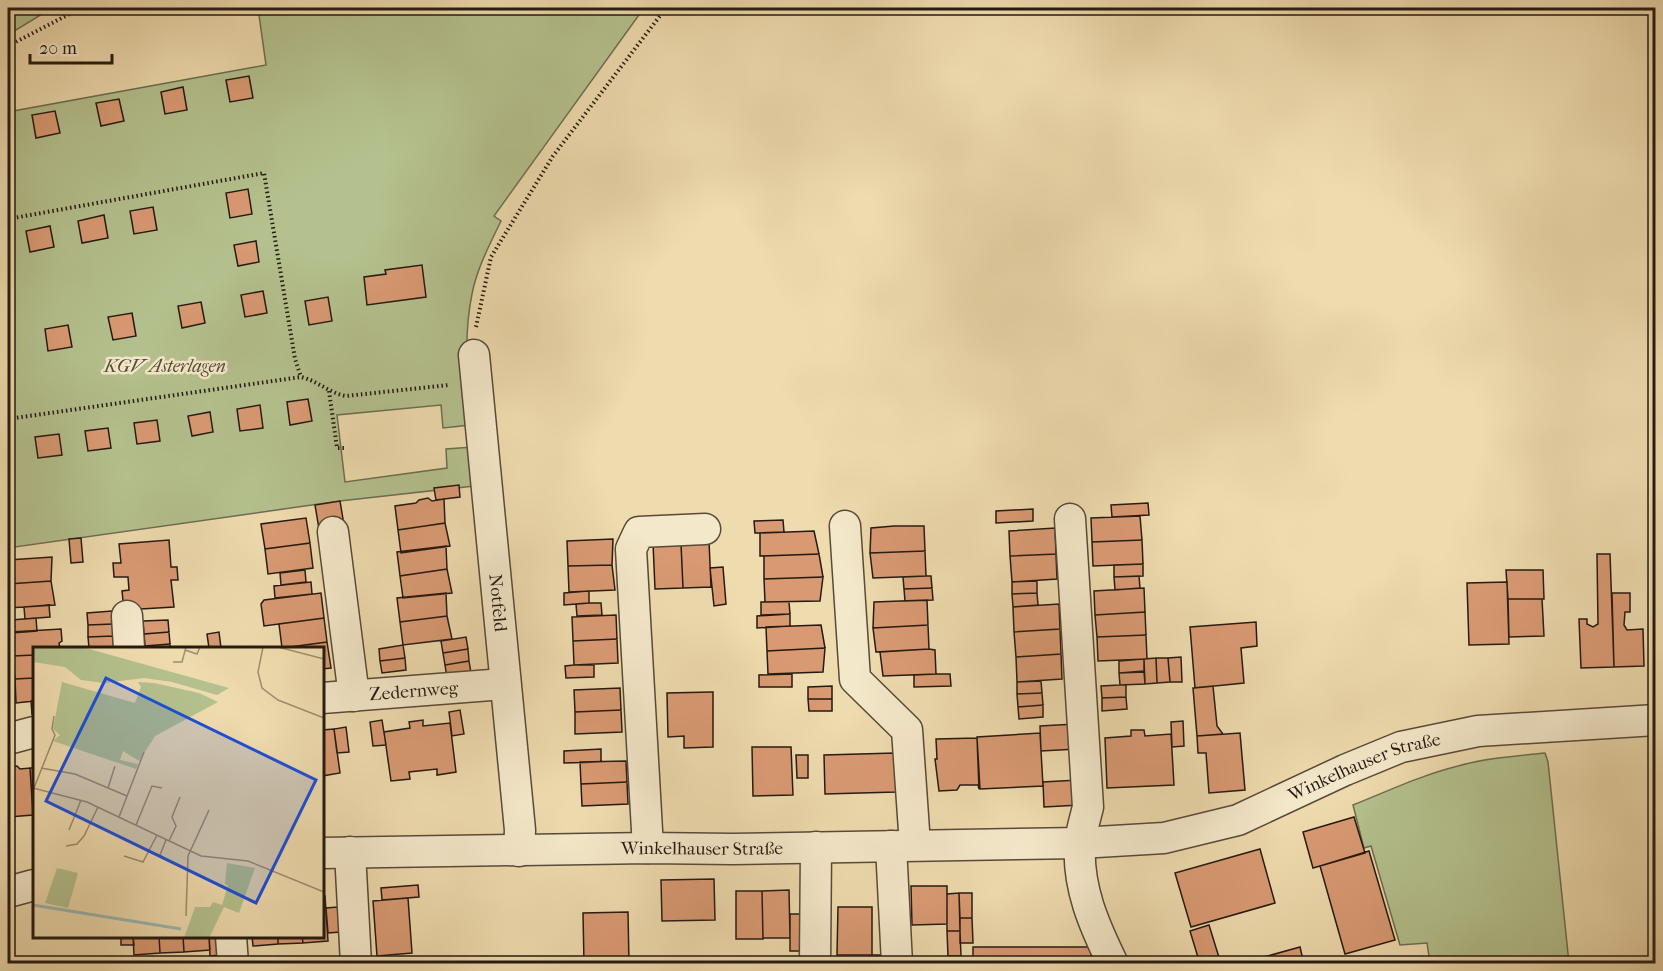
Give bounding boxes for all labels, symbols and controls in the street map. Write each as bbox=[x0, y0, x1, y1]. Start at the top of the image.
scale bar bbox=[30, 27, 112, 65]
text: 20 m bbox=[39, 38, 77, 59]
park label: KGV Asterlagen bbox=[102, 356, 226, 377]
street label: Notfeld bbox=[484, 573, 511, 633]
inset map bbox=[33, 647, 324, 938]
street label: Zedernweg bbox=[369, 678, 459, 705]
street label: Winkelhauser Straße bbox=[1284, 729, 1443, 806]
street label: Winkelhauser Straße bbox=[620, 838, 783, 860]

